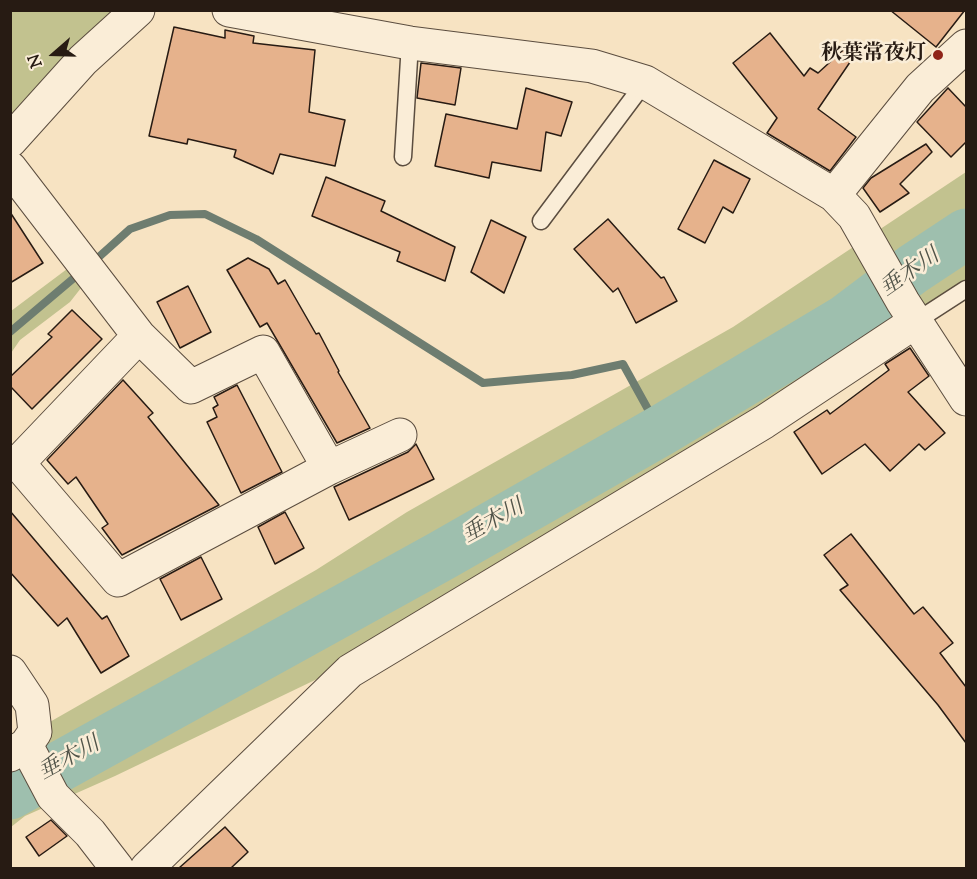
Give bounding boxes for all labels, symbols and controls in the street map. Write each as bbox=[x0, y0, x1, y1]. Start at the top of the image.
north arrow bbox=[24, 24, 84, 84]
place label: 秋葉常夜灯 bbox=[821, 42, 926, 68]
marker: 秋葉常夜灯 bbox=[931, 48, 945, 62]
text: N bbox=[24, 50, 50, 70]
water label: 垂木川 bbox=[876, 244, 946, 304]
water label: 垂木川 bbox=[459, 495, 529, 551]
water label: 垂木川 bbox=[35, 732, 105, 788]

